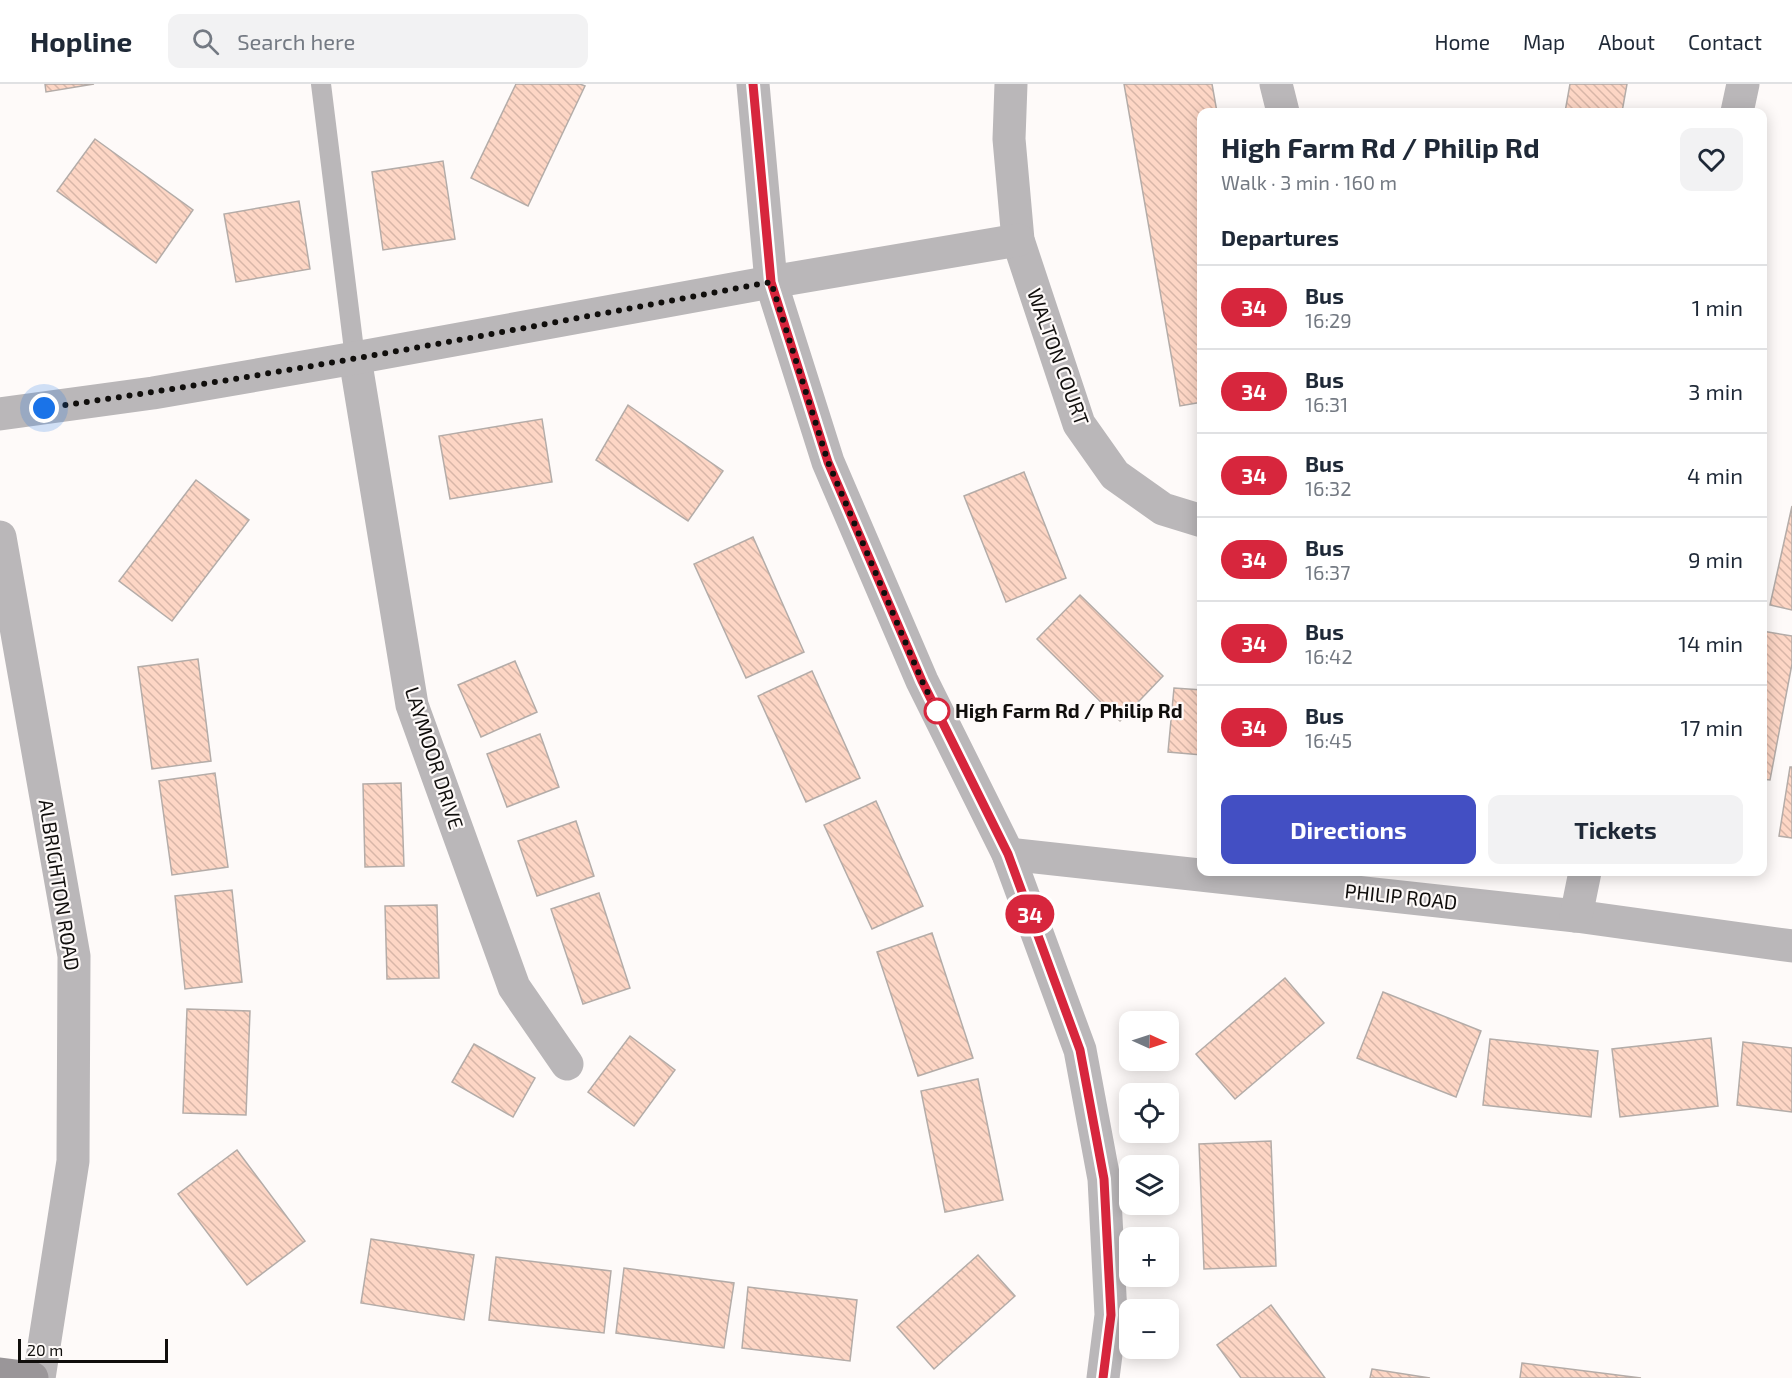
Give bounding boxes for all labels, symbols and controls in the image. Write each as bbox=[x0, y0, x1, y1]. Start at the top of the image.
search box bbox=[168, 14, 588, 68]
text: Hopline bbox=[30, 24, 132, 58]
icon: search bbox=[189, 25, 222, 58]
text: Search here bbox=[237, 28, 355, 54]
text: Home bbox=[1434, 29, 1490, 54]
text: Map bbox=[1523, 29, 1565, 54]
text: About bbox=[1598, 29, 1655, 54]
text: Contact bbox=[1688, 29, 1762, 54]
button: heart bbox=[1680, 128, 1743, 191]
text: High Farm Rd / Philip Rd bbox=[1221, 130, 1540, 164]
text: Walk · 3 min · 160 m bbox=[1221, 170, 1397, 194]
text: Departures bbox=[1221, 224, 1339, 250]
text: Bus bbox=[1305, 282, 1344, 308]
street label: WALTON COURT bbox=[1023, 285, 1095, 429]
text: 1 min bbox=[1692, 294, 1743, 320]
text: 34 bbox=[1241, 295, 1267, 320]
text: 16:29 bbox=[1305, 308, 1352, 332]
text: Bus bbox=[1305, 366, 1344, 392]
text: 3 min bbox=[1688, 378, 1743, 404]
text: 34 bbox=[1241, 379, 1267, 404]
text: 16:31 bbox=[1305, 392, 1348, 416]
your location bbox=[29, 393, 59, 423]
text: Bus bbox=[1305, 450, 1344, 476]
text: 4 min bbox=[1687, 462, 1743, 488]
text: 34 bbox=[1241, 463, 1267, 488]
text: 16:32 bbox=[1305, 476, 1351, 500]
text: Bus bbox=[1305, 534, 1344, 560]
text: 9 min bbox=[1688, 546, 1743, 572]
text: 34 bbox=[1241, 547, 1267, 572]
text: 16:37 bbox=[1305, 560, 1350, 584]
text: Bus bbox=[1305, 618, 1344, 644]
text: 14 min bbox=[1678, 630, 1743, 656]
text: 34 bbox=[1241, 631, 1267, 656]
text: 16:42 bbox=[1305, 644, 1353, 668]
street label: LAYMOOR DRIVE bbox=[401, 683, 469, 832]
marker: High Farm Rd / Philip Rd bbox=[924, 698, 950, 724]
place label: High Farm Rd / Philip Rd bbox=[955, 698, 1183, 722]
text: Bus bbox=[1305, 702, 1344, 728]
text: 17 min bbox=[1681, 714, 1743, 740]
text: 34 bbox=[1241, 715, 1267, 740]
text: 16:45 bbox=[1305, 728, 1352, 752]
button: Directions bbox=[1221, 795, 1476, 864]
button: Tickets bbox=[1488, 795, 1743, 864]
street label: ALBRIGHTON ROAD bbox=[35, 797, 85, 972]
street label: PHILIP ROAD bbox=[1344, 878, 1459, 914]
line badge: 34 bbox=[1003, 894, 1057, 934]
text: 34 bbox=[1017, 902, 1043, 927]
north arrow bbox=[1119, 1011, 1179, 1071]
map controls bbox=[1119, 1011, 1179, 1359]
button: locate bbox=[1119, 1083, 1179, 1143]
button: layers bbox=[1119, 1155, 1179, 1215]
button: + bbox=[1119, 1227, 1179, 1287]
button: − bbox=[1119, 1299, 1179, 1359]
scale bar bbox=[18, 1336, 168, 1364]
text: 20 m bbox=[27, 1340, 63, 1359]

